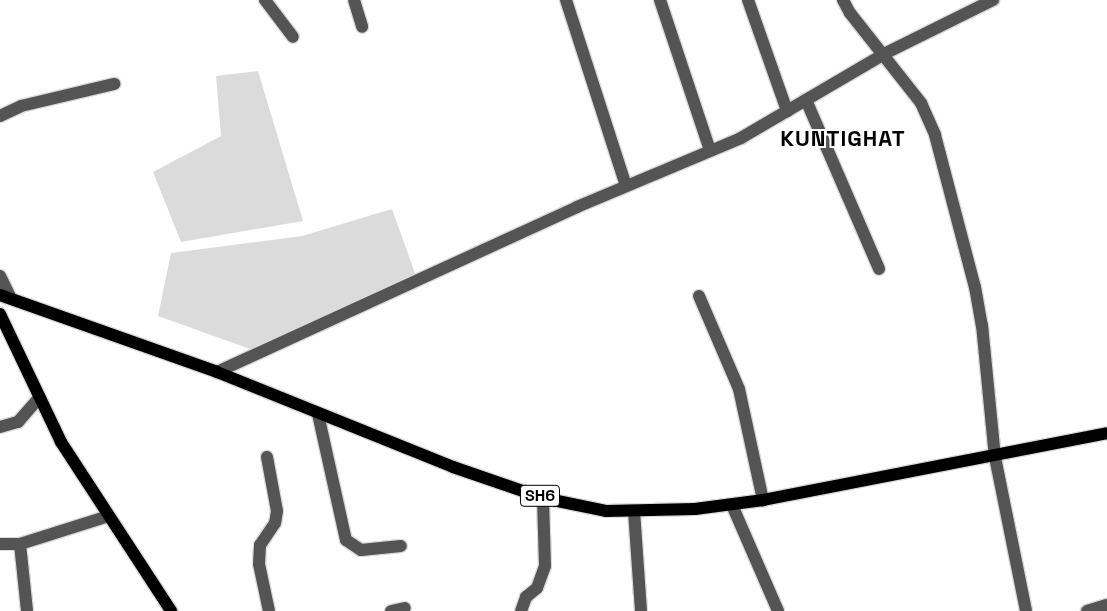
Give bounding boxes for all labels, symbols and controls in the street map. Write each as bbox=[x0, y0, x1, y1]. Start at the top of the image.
district label: KUNTIGHAT bbox=[779, 126, 907, 152]
road number: SH6 bbox=[519, 482, 561, 510]

